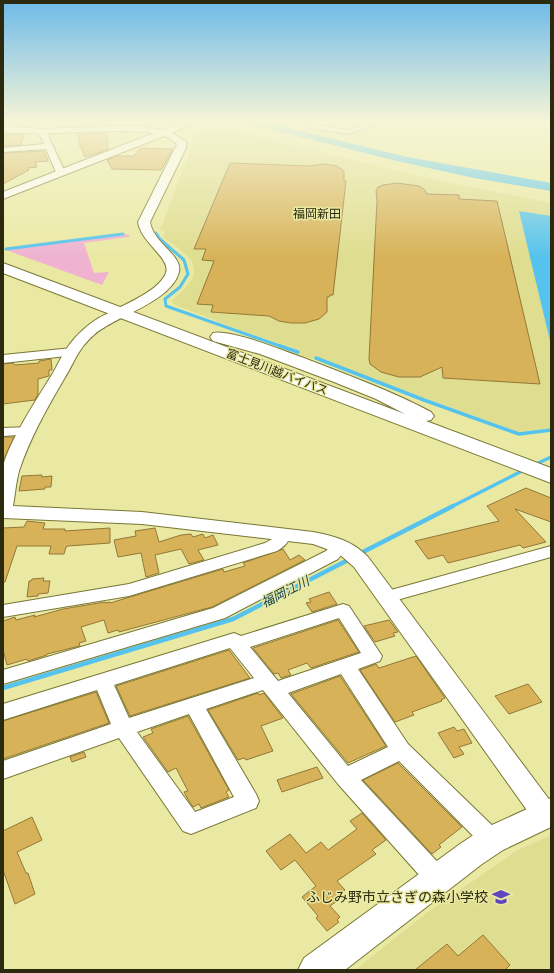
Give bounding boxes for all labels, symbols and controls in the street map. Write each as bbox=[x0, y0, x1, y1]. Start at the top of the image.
district label: 福岡新田 bbox=[293, 207, 341, 221]
street label: 富士見川越バイパス bbox=[224, 346, 330, 398]
water label: 福岡江川 bbox=[258, 573, 313, 610]
school or university icon: ふじみ野市立さぎの森小学校 bbox=[491, 887, 511, 907]
place label: ふじみ野市立さぎの森小学校 bbox=[306, 889, 488, 905]

